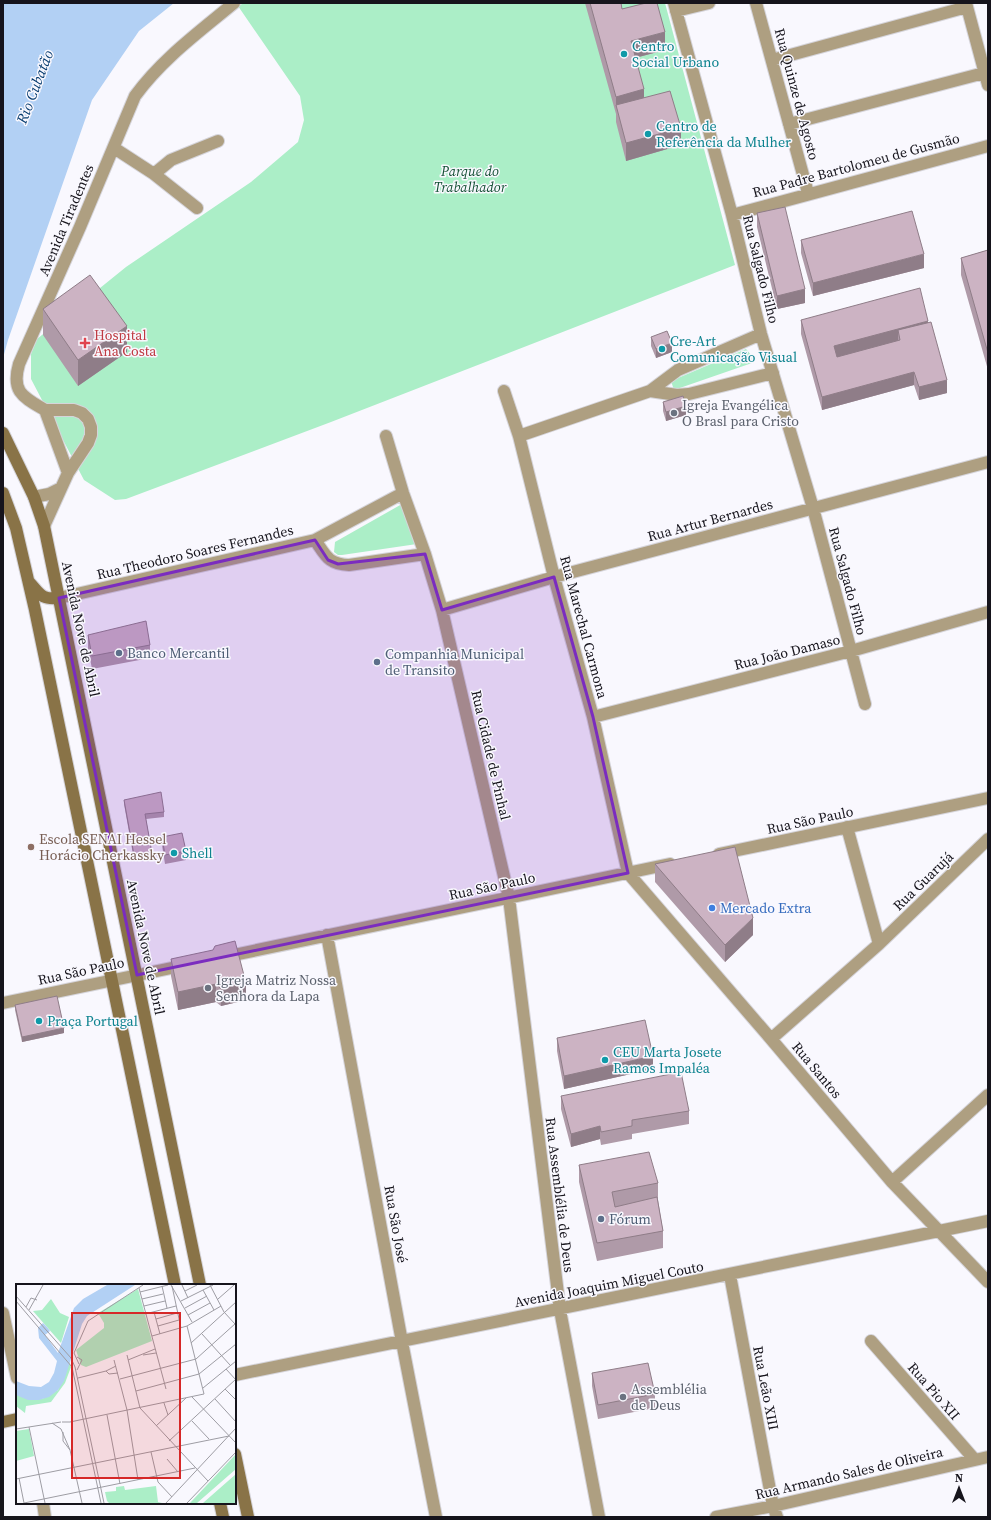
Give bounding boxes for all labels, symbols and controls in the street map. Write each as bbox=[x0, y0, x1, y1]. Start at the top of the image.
street label: Rua Quinze de Agosto bbox=[770, 26, 824, 162]
place label: Centro Social Urbano bbox=[632, 36, 720, 72]
water label: Rio Cubatão bbox=[11, 47, 58, 128]
marker: Centro Social Urbano bbox=[619, 49, 629, 59]
place label: Centro de Referência da Mulher bbox=[656, 116, 791, 152]
street label: Rua Padre Bartolomeu de Gusmão bbox=[750, 128, 962, 202]
marker: Centro de Referência da Mulher bbox=[643, 129, 653, 139]
street label: Avenida Tiradentes bbox=[33, 161, 99, 279]
park label: Parque do Trabalhador bbox=[434, 161, 507, 197]
street label: Rua Salgado Filho bbox=[738, 213, 784, 326]
place label: Hospital Ana Costa bbox=[94, 325, 157, 361]
place label: Cre-Art Comunicação Visual bbox=[670, 331, 797, 367]
marker: Hospital Ana Costa bbox=[79, 337, 91, 349]
marker: Cre-Art Comunicação Visual bbox=[657, 344, 667, 354]
place label: Igreja Evangélica O Brasl para Cristo bbox=[682, 395, 799, 431]
marker: Igreja Evangélica O Brasl para Cristo bbox=[669, 408, 679, 418]
street label: Rua Artur Bernardes bbox=[645, 494, 775, 546]
street label: Rua Theodoro Soares Fernandes bbox=[95, 520, 295, 584]
street label: Rua Salgado Filho bbox=[824, 525, 872, 638]
street label: Rua Marechal Carmona bbox=[555, 553, 613, 702]
street label: Avenida Nove de Abril bbox=[57, 559, 105, 699]
street label: Rua João Damaso bbox=[732, 629, 842, 675]
place label: Banco Mercantil bbox=[127, 643, 230, 663]
place label: Companhia Municipal de Transito bbox=[385, 644, 524, 680]
marker: Banco Mercantil bbox=[114, 648, 124, 658]
marker: Companhia Municipal de Transito bbox=[372, 657, 382, 667]
street label: Rua Cidade de Pinhal bbox=[466, 688, 516, 822]
street label: Rua São Paulo bbox=[765, 801, 855, 839]
place label: Escola SENAI Hessel Horácio Cherkassky bbox=[39, 829, 166, 865]
marker: Escola SENAI Hessel Horácio Cherkassky bbox=[26, 842, 36, 852]
place label: Shell bbox=[182, 843, 213, 863]
street label: Rua Guarujá bbox=[888, 846, 958, 915]
marker: Shell bbox=[169, 848, 179, 858]
street label: Rua São Paulo bbox=[447, 867, 537, 905]
street label: Avenida Nove de Abril bbox=[122, 877, 170, 1017]
place label: Mercado Extra bbox=[720, 898, 812, 918]
marker: Mercado Extra bbox=[707, 903, 717, 913]
street label: Rua São Paulo bbox=[36, 952, 126, 990]
place label: Igreja Matriz Nossa Senhora da Lapa bbox=[216, 970, 337, 1006]
marker: Igreja Matriz Nossa Senhora da Lapa bbox=[203, 983, 213, 993]
place label: Praça Portugal bbox=[47, 1011, 138, 1031]
marker: Praça Portugal bbox=[34, 1016, 44, 1026]
street label: Rua Santos bbox=[787, 1037, 847, 1103]
place label: CEU Marta Josete Ramos Impaléa bbox=[613, 1042, 722, 1078]
marker: CEU Marta Josete Ramos Impaléa bbox=[600, 1055, 610, 1065]
street label: Rua Assemblélia de Deus bbox=[541, 1116, 579, 1274]
street label: Rua São José bbox=[379, 1184, 413, 1264]
place label: Fórum bbox=[609, 1209, 651, 1229]
marker: Fórum bbox=[596, 1214, 606, 1224]
street label: Avenida Joaquim Miguel Couto bbox=[513, 1256, 706, 1312]
inset map bbox=[16, 1284, 236, 1504]
street label: Rua Leão XIII bbox=[748, 1344, 784, 1432]
street label: Rua Pio XII bbox=[903, 1358, 965, 1424]
place label: Assemblélia de Deus bbox=[631, 1379, 708, 1415]
marker: Assemblélia de Deus bbox=[618, 1392, 628, 1402]
street label: Rua Armando Sales de Oliveira bbox=[753, 1441, 946, 1504]
north arrow bbox=[939, 1468, 979, 1508]
text: N bbox=[955, 1471, 963, 1486]

